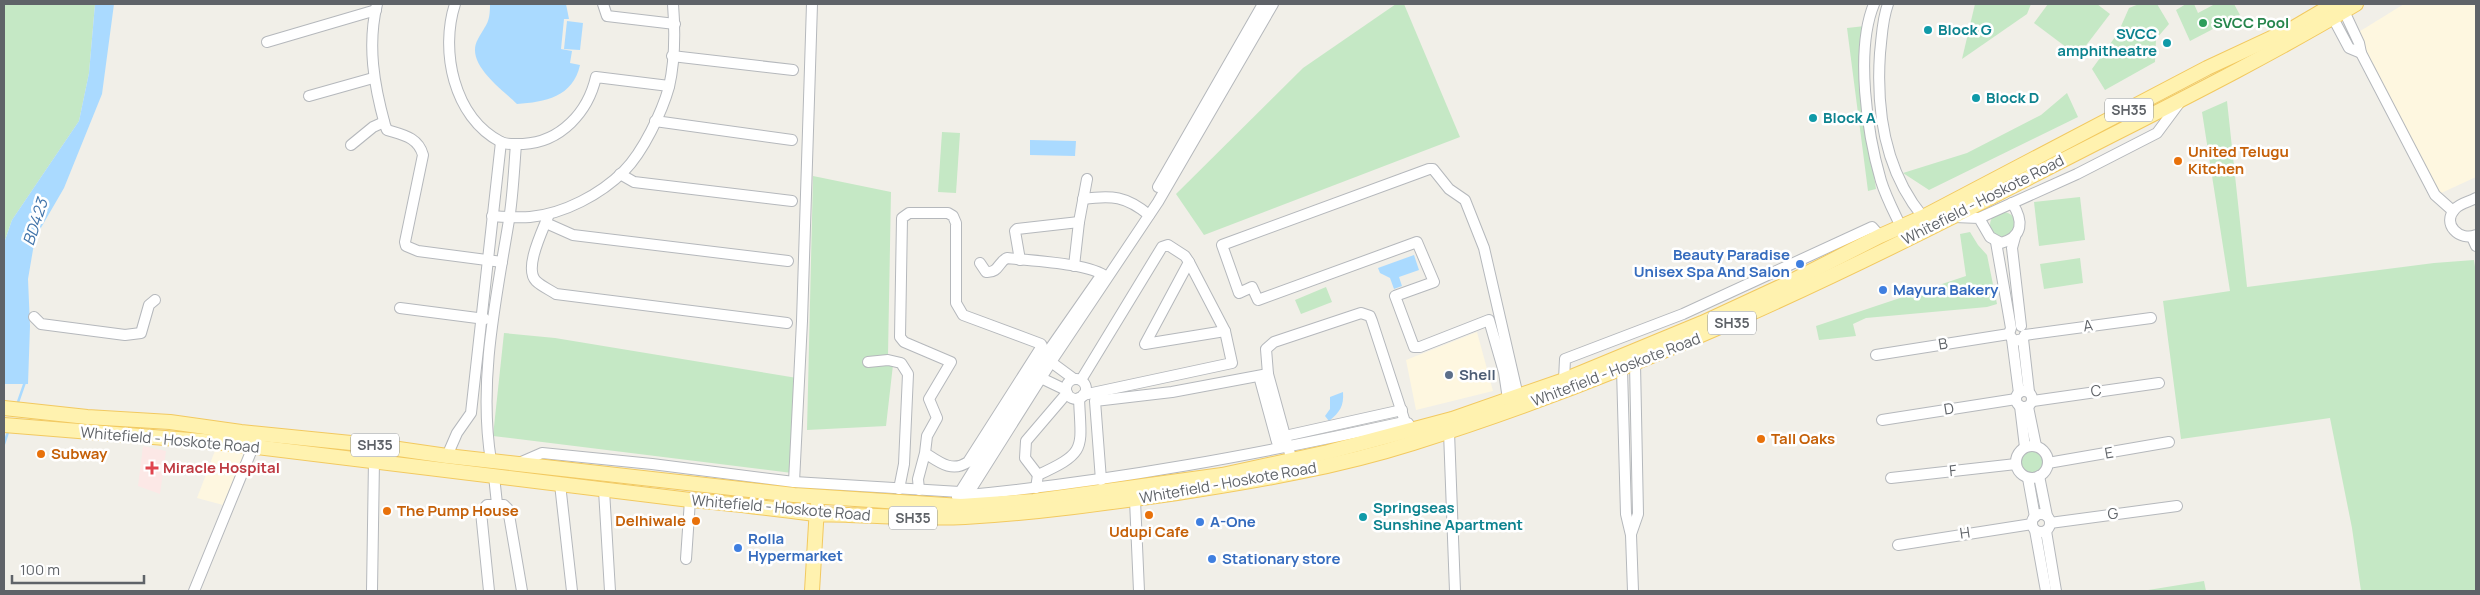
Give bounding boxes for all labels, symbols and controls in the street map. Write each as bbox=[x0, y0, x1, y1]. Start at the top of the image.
place label: SVCC Pool bbox=[2213, 12, 2289, 33]
marker: SVCC Pool bbox=[2197, 17, 2209, 29]
place label: Block G bbox=[1938, 19, 1992, 40]
place label: SVCC amphitheatre bbox=[2057, 23, 2157, 61]
marker: Block G bbox=[1922, 24, 1934, 36]
marker: SVCC amphitheatre bbox=[2161, 37, 2173, 49]
place label: Block D bbox=[1986, 87, 2039, 108]
marker: Block D bbox=[1970, 92, 1982, 104]
road number: SH35 bbox=[2105, 98, 2153, 122]
place label: Block A bbox=[1823, 107, 1876, 128]
marker: Block A bbox=[1807, 112, 1819, 124]
place label: United Telugu Kitchen bbox=[2188, 141, 2289, 179]
street label: Whitefield - Hoskote Road bbox=[1898, 149, 2068, 250]
marker: United Telugu Kitchen bbox=[2172, 155, 2184, 167]
water label: BD423 bbox=[17, 194, 53, 248]
place label: Beauty Paradise Unisex Spa And Salon bbox=[1634, 244, 1790, 282]
marker: Beauty Paradise Unisex Spa And Salon bbox=[1794, 258, 1806, 270]
place label: Mayura Bakery bbox=[1893, 279, 1999, 300]
marker: Mayura Bakery bbox=[1877, 284, 1889, 296]
road number: SH35 bbox=[1708, 312, 1756, 334]
street label: A bbox=[2082, 314, 2095, 337]
street label: Whitefield - Hoskote Road bbox=[1528, 328, 1703, 412]
street label: B bbox=[1937, 332, 1949, 355]
place label: Shell bbox=[1459, 364, 1496, 385]
marker: Shell bbox=[1443, 369, 1455, 381]
street label: C bbox=[2089, 379, 2103, 402]
street label: D bbox=[1942, 397, 1956, 420]
street label: Whitefield - Hoskote Road bbox=[80, 421, 260, 458]
place label: Tall Oaks bbox=[1771, 428, 1835, 449]
marker: Tall Oaks bbox=[1755, 433, 1767, 445]
road number: SH35 bbox=[351, 434, 399, 456]
street label: E bbox=[2103, 441, 2115, 464]
place label: Subway bbox=[51, 443, 108, 464]
marker: Subway bbox=[35, 448, 47, 460]
place label: Miracle Hospital bbox=[163, 457, 280, 478]
street label: Whitefield - Hoskote Road bbox=[1138, 457, 1318, 508]
street label: F bbox=[1948, 460, 1958, 481]
marker: Miracle Hospital bbox=[145, 461, 159, 475]
street label: Whitefield - Hoskote Road bbox=[691, 489, 871, 526]
place label: Springseas Sunshine Apartment bbox=[1373, 497, 1523, 535]
place label: The Pump House bbox=[397, 500, 519, 521]
street label: G bbox=[2106, 502, 2120, 525]
marker: The Pump House bbox=[381, 505, 393, 517]
road number: SH35 bbox=[889, 506, 937, 530]
marker: Udupi Cafe bbox=[1143, 509, 1155, 521]
place label: Delhiwale bbox=[615, 510, 686, 531]
place label: A-One bbox=[1210, 511, 1256, 532]
marker: Springseas Sunshine Apartment bbox=[1357, 511, 1369, 523]
marker: Delhiwale bbox=[690, 515, 702, 527]
marker: A-One bbox=[1194, 516, 1206, 528]
place label: Udupi Cafe bbox=[1109, 521, 1189, 542]
street label: H bbox=[1958, 521, 1971, 544]
place label: Rolla Hypermarket bbox=[748, 528, 843, 566]
marker: Rolla Hypermarket bbox=[732, 542, 744, 554]
place label: Stationary store bbox=[1222, 548, 1340, 569]
scale bar bbox=[12, 552, 145, 584]
marker: Stationary store bbox=[1206, 553, 1218, 565]
text: 100 m bbox=[20, 559, 60, 580]

